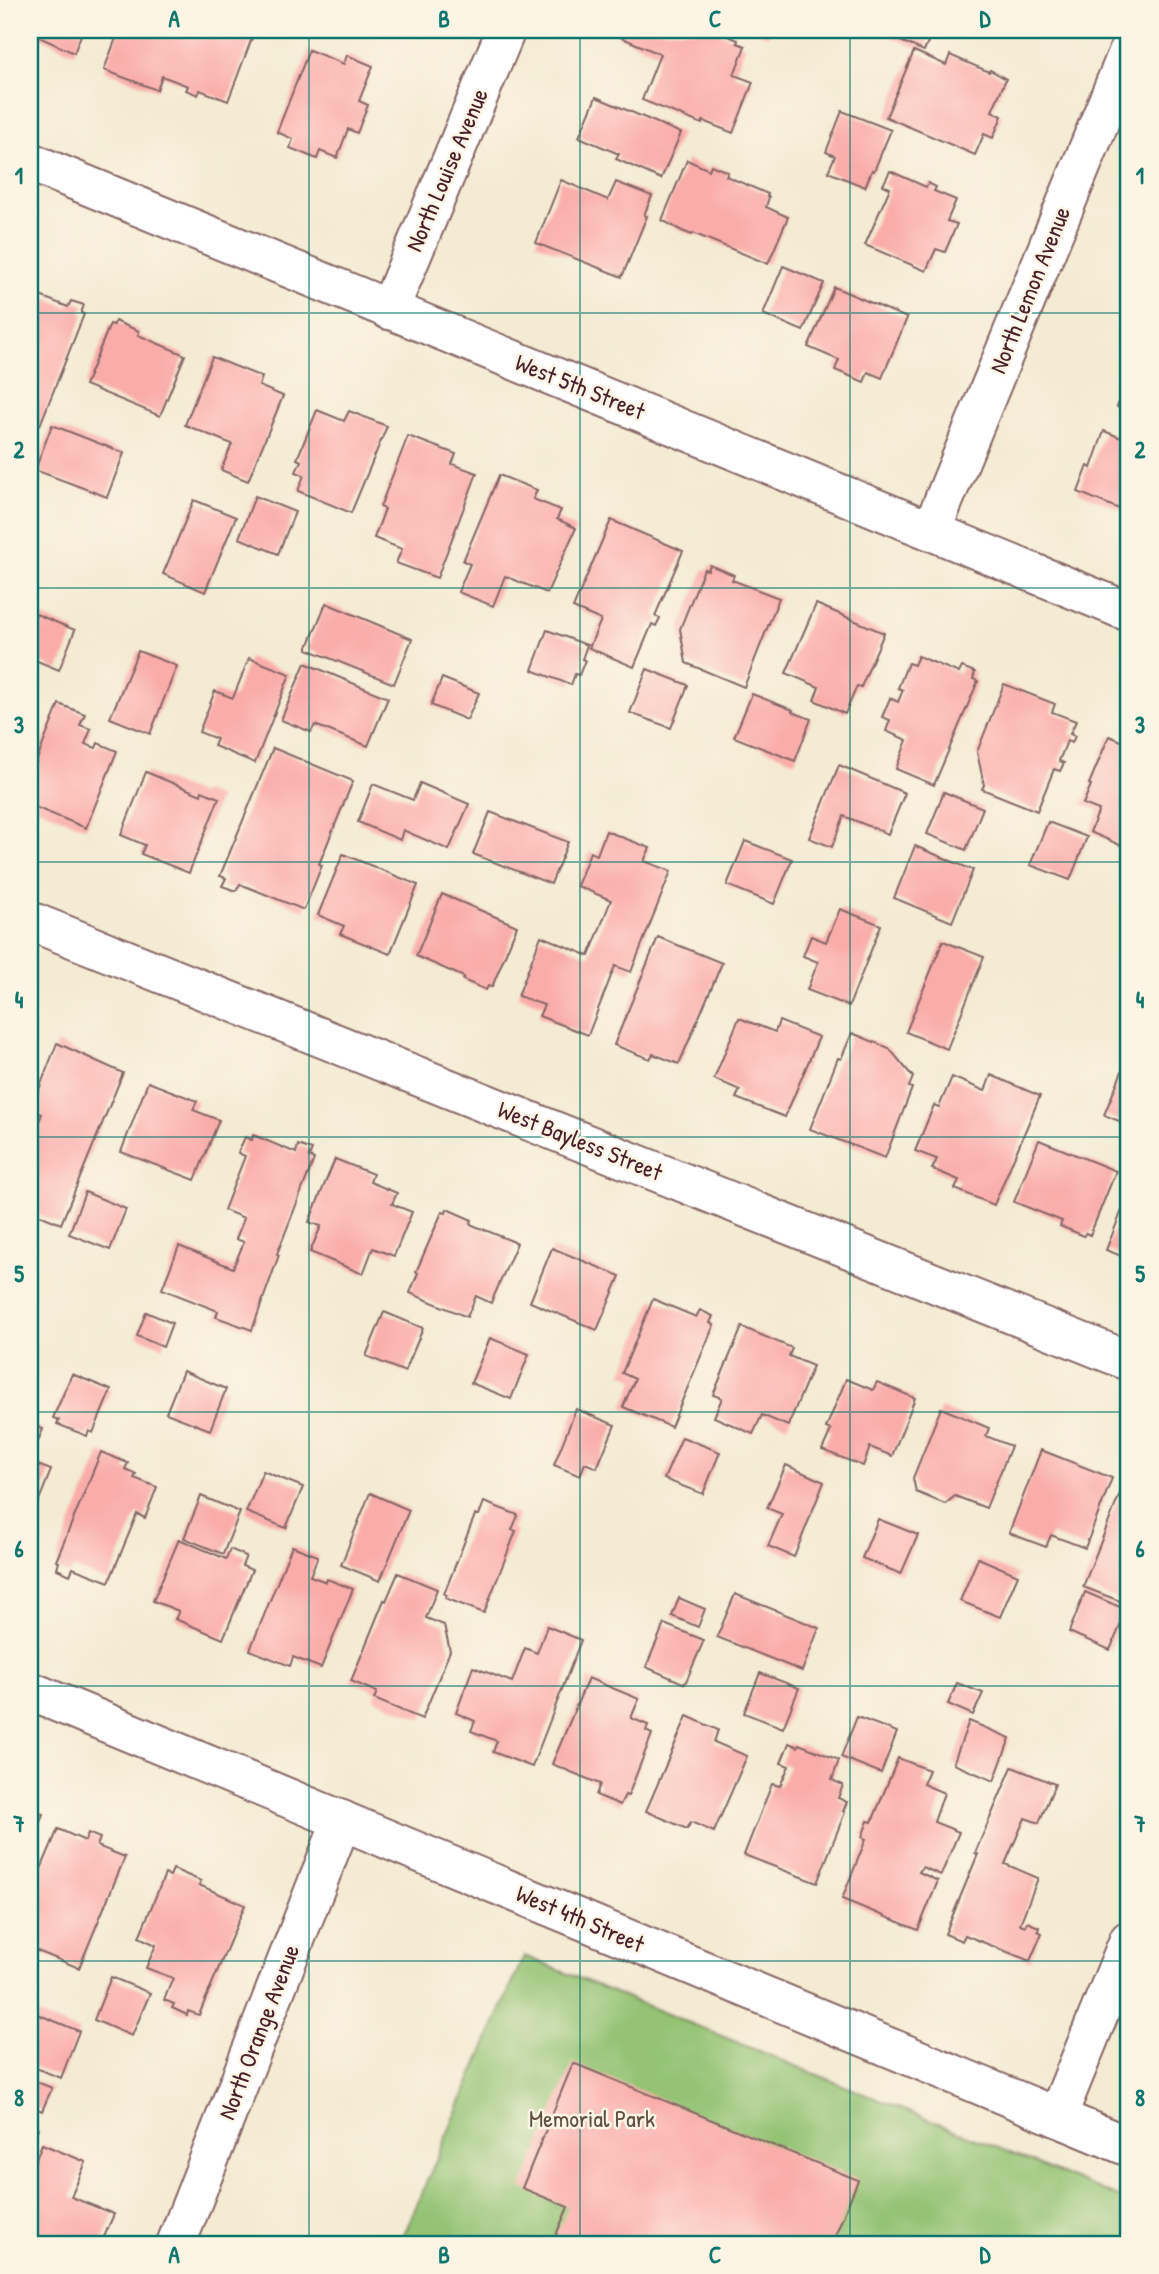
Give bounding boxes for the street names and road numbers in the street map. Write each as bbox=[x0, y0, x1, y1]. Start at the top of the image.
street label: North Louise Avenue bbox=[397, 83, 495, 256]
street label: North Lemon Avenue bbox=[981, 201, 1077, 378]
street label: West 5th Street bbox=[511, 346, 651, 427]
street label: West Bayless Street bbox=[493, 1092, 668, 1188]
street label: West 4th Street bbox=[512, 1877, 650, 1960]
street label: North Orange Avenue bbox=[210, 1939, 306, 2124]

